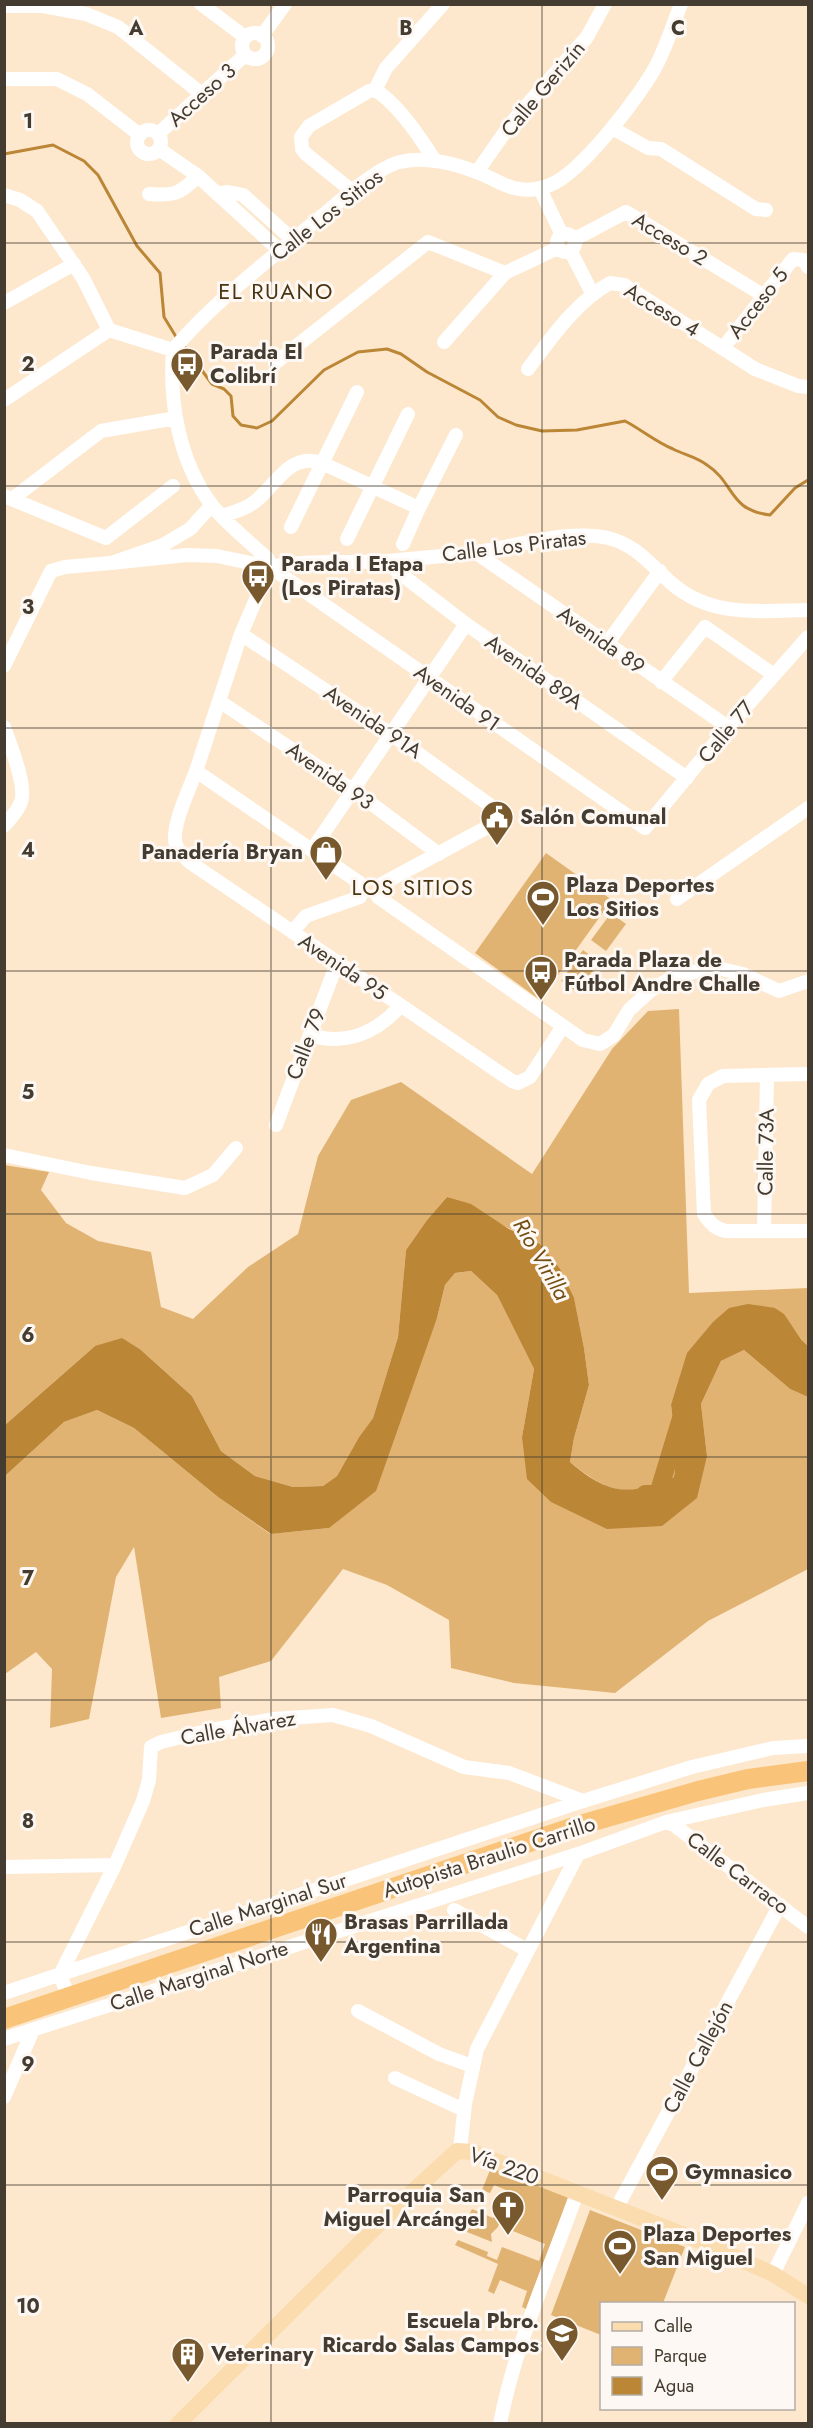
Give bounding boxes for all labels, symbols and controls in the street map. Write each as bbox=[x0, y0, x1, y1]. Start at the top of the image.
text: A bbox=[128, 14, 144, 43]
text: B bbox=[399, 14, 413, 43]
text: C bbox=[671, 14, 685, 43]
street label: Calle Gerizín bbox=[494, 34, 592, 144]
street label: Acceso 3 bbox=[161, 56, 243, 134]
text: 1 bbox=[23, 107, 33, 136]
street label: Calle Los Sitios bbox=[265, 162, 389, 268]
street label: Acceso 2 bbox=[627, 205, 713, 273]
street label: Acceso 5 bbox=[721, 261, 795, 345]
district label: EL RUANO bbox=[218, 275, 334, 307]
street label: Acceso 4 bbox=[619, 276, 705, 344]
place label: Parada El Colibrí bbox=[210, 337, 303, 391]
bus stop icon: Parada El Colibrí bbox=[169, 346, 205, 393]
text: 2 bbox=[21, 350, 35, 379]
street label: Calle Los Piratas bbox=[440, 522, 588, 570]
place label: Parada I Etapa (Los Piratas) bbox=[281, 549, 423, 603]
bus stop icon: Parada I Etapa (Los Piratas) bbox=[240, 558, 276, 605]
text: 3 bbox=[22, 593, 34, 622]
street label: Avenida 89 bbox=[551, 599, 651, 681]
street label: Avenida 89A bbox=[479, 627, 589, 717]
street label: Avenida 91 bbox=[408, 657, 506, 739]
street label: Avenida 91A bbox=[318, 678, 428, 766]
street label: Calle 77 bbox=[691, 694, 761, 770]
street label: Avenida 93 bbox=[280, 735, 380, 817]
public building icon: Salón Comunal bbox=[479, 799, 515, 846]
place label: Salón Comunal bbox=[520, 802, 666, 832]
shop icon: Panadería Bryan bbox=[308, 834, 344, 881]
text: 4 bbox=[21, 836, 35, 865]
place label: Panadería Bryan bbox=[141, 837, 303, 867]
place label: Plaza Deportes Los Sitios bbox=[566, 870, 715, 924]
district label: LOS SITIOS bbox=[352, 871, 474, 903]
sports icon: Plaza Deportes Los Sitios bbox=[525, 879, 561, 926]
street label: Avenida 95 bbox=[293, 926, 393, 1008]
place label: Parada Plaza de Fútbol Andre Challe bbox=[564, 945, 760, 999]
bus stop icon: Parada Plaza de Fútbol Andre Challe bbox=[523, 954, 559, 1001]
street label: Calle 79 bbox=[279, 1004, 333, 1084]
text: 5 bbox=[22, 1078, 35, 1107]
street label: Calle 73A bbox=[750, 1108, 782, 1196]
water label: Río Virilla bbox=[506, 1212, 578, 1306]
text: 6 bbox=[21, 1321, 35, 1350]
text: 7 bbox=[22, 1564, 35, 1593]
street label: Calle Álvarez bbox=[178, 1703, 298, 1753]
text: 8 bbox=[22, 1807, 34, 1836]
street label: Autopista Braulio Carrillo bbox=[379, 1808, 599, 1906]
street label: Calle Carraco bbox=[680, 1824, 796, 1922]
street label: Calle Marginal Sur bbox=[185, 1865, 352, 1945]
place label: Brasas Parrillada Argentina bbox=[343, 1907, 508, 1961]
restaurant icon: Brasas Parrillada Argentina bbox=[303, 1916, 339, 1963]
street label: Calle Marginal Norte bbox=[106, 1933, 292, 2019]
street label: Calle Callejón bbox=[656, 1995, 740, 2119]
text: 9 bbox=[21, 2050, 35, 2079]
street label: Vía 220 bbox=[465, 2140, 543, 2192]
sports icon: Gymnasico bbox=[644, 2154, 680, 2201]
place label: Gymnasico bbox=[685, 2157, 792, 2187]
place label: Parroquia San Miguel Arcángel bbox=[323, 2180, 485, 2234]
church icon: Parroquia San Miguel Arcángel bbox=[490, 2189, 526, 2236]
place label: Plaza Deportes San Miguel bbox=[643, 2219, 792, 2273]
sports icon: Plaza Deportes San Miguel bbox=[602, 2228, 638, 2275]
text: 10 bbox=[16, 2292, 40, 2321]
legend bbox=[600, 2302, 795, 2410]
place label: Escuela Pbro. Ricardo Salas Campos bbox=[322, 2306, 539, 2360]
text: Calle bbox=[654, 2313, 693, 2339]
school or university icon: Escuela Pbro. Ricardo Salas Campos bbox=[544, 2315, 580, 2362]
building icon: Veterinary bbox=[170, 2336, 206, 2383]
place label: Veterinary bbox=[210, 2339, 315, 2369]
text: Parque bbox=[654, 2343, 707, 2369]
text: Agua bbox=[654, 2373, 694, 2399]

